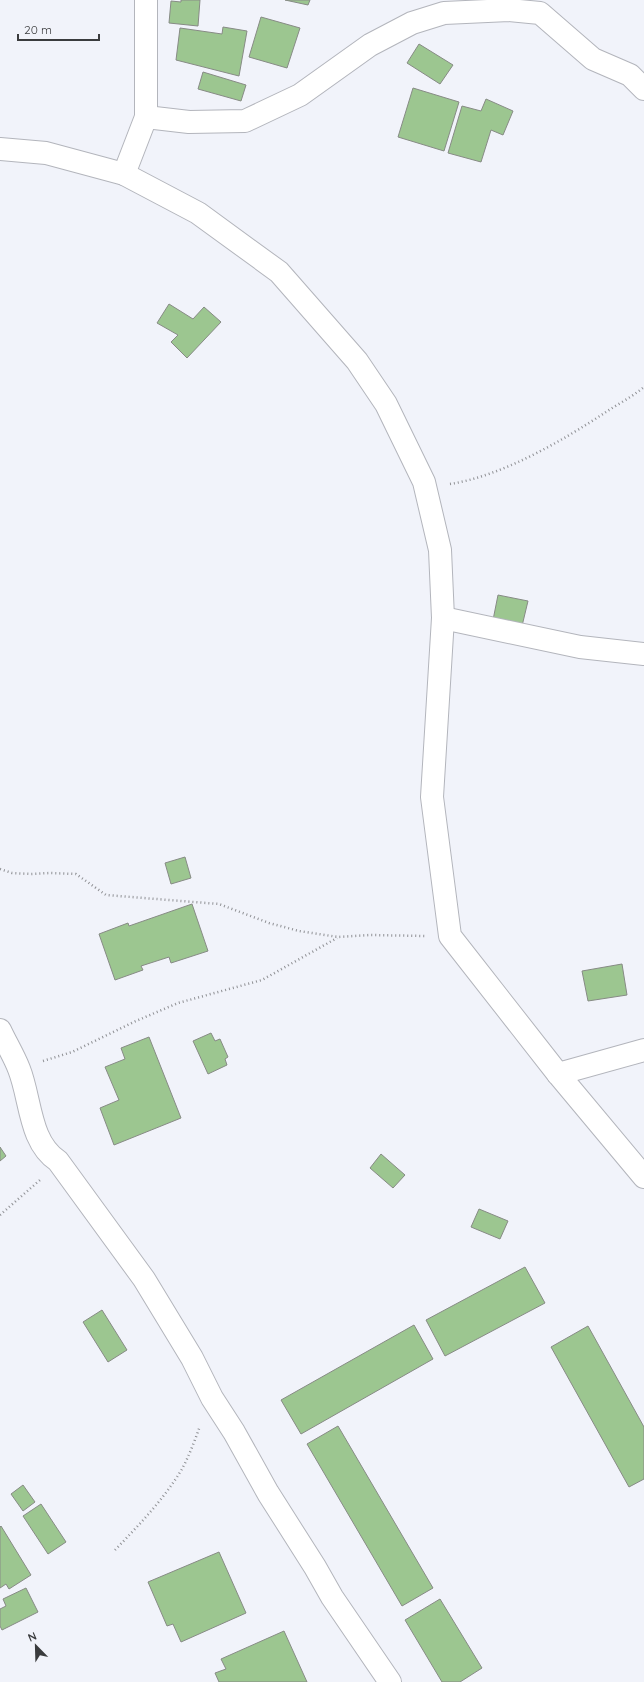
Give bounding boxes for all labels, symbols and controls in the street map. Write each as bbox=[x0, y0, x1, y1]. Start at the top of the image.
scale bar bbox=[18, 16, 99, 42]
text: 20 m bbox=[24, 22, 52, 37]
north arrow bbox=[16, 1626, 56, 1666]
text: N bbox=[26, 1629, 39, 1645]

